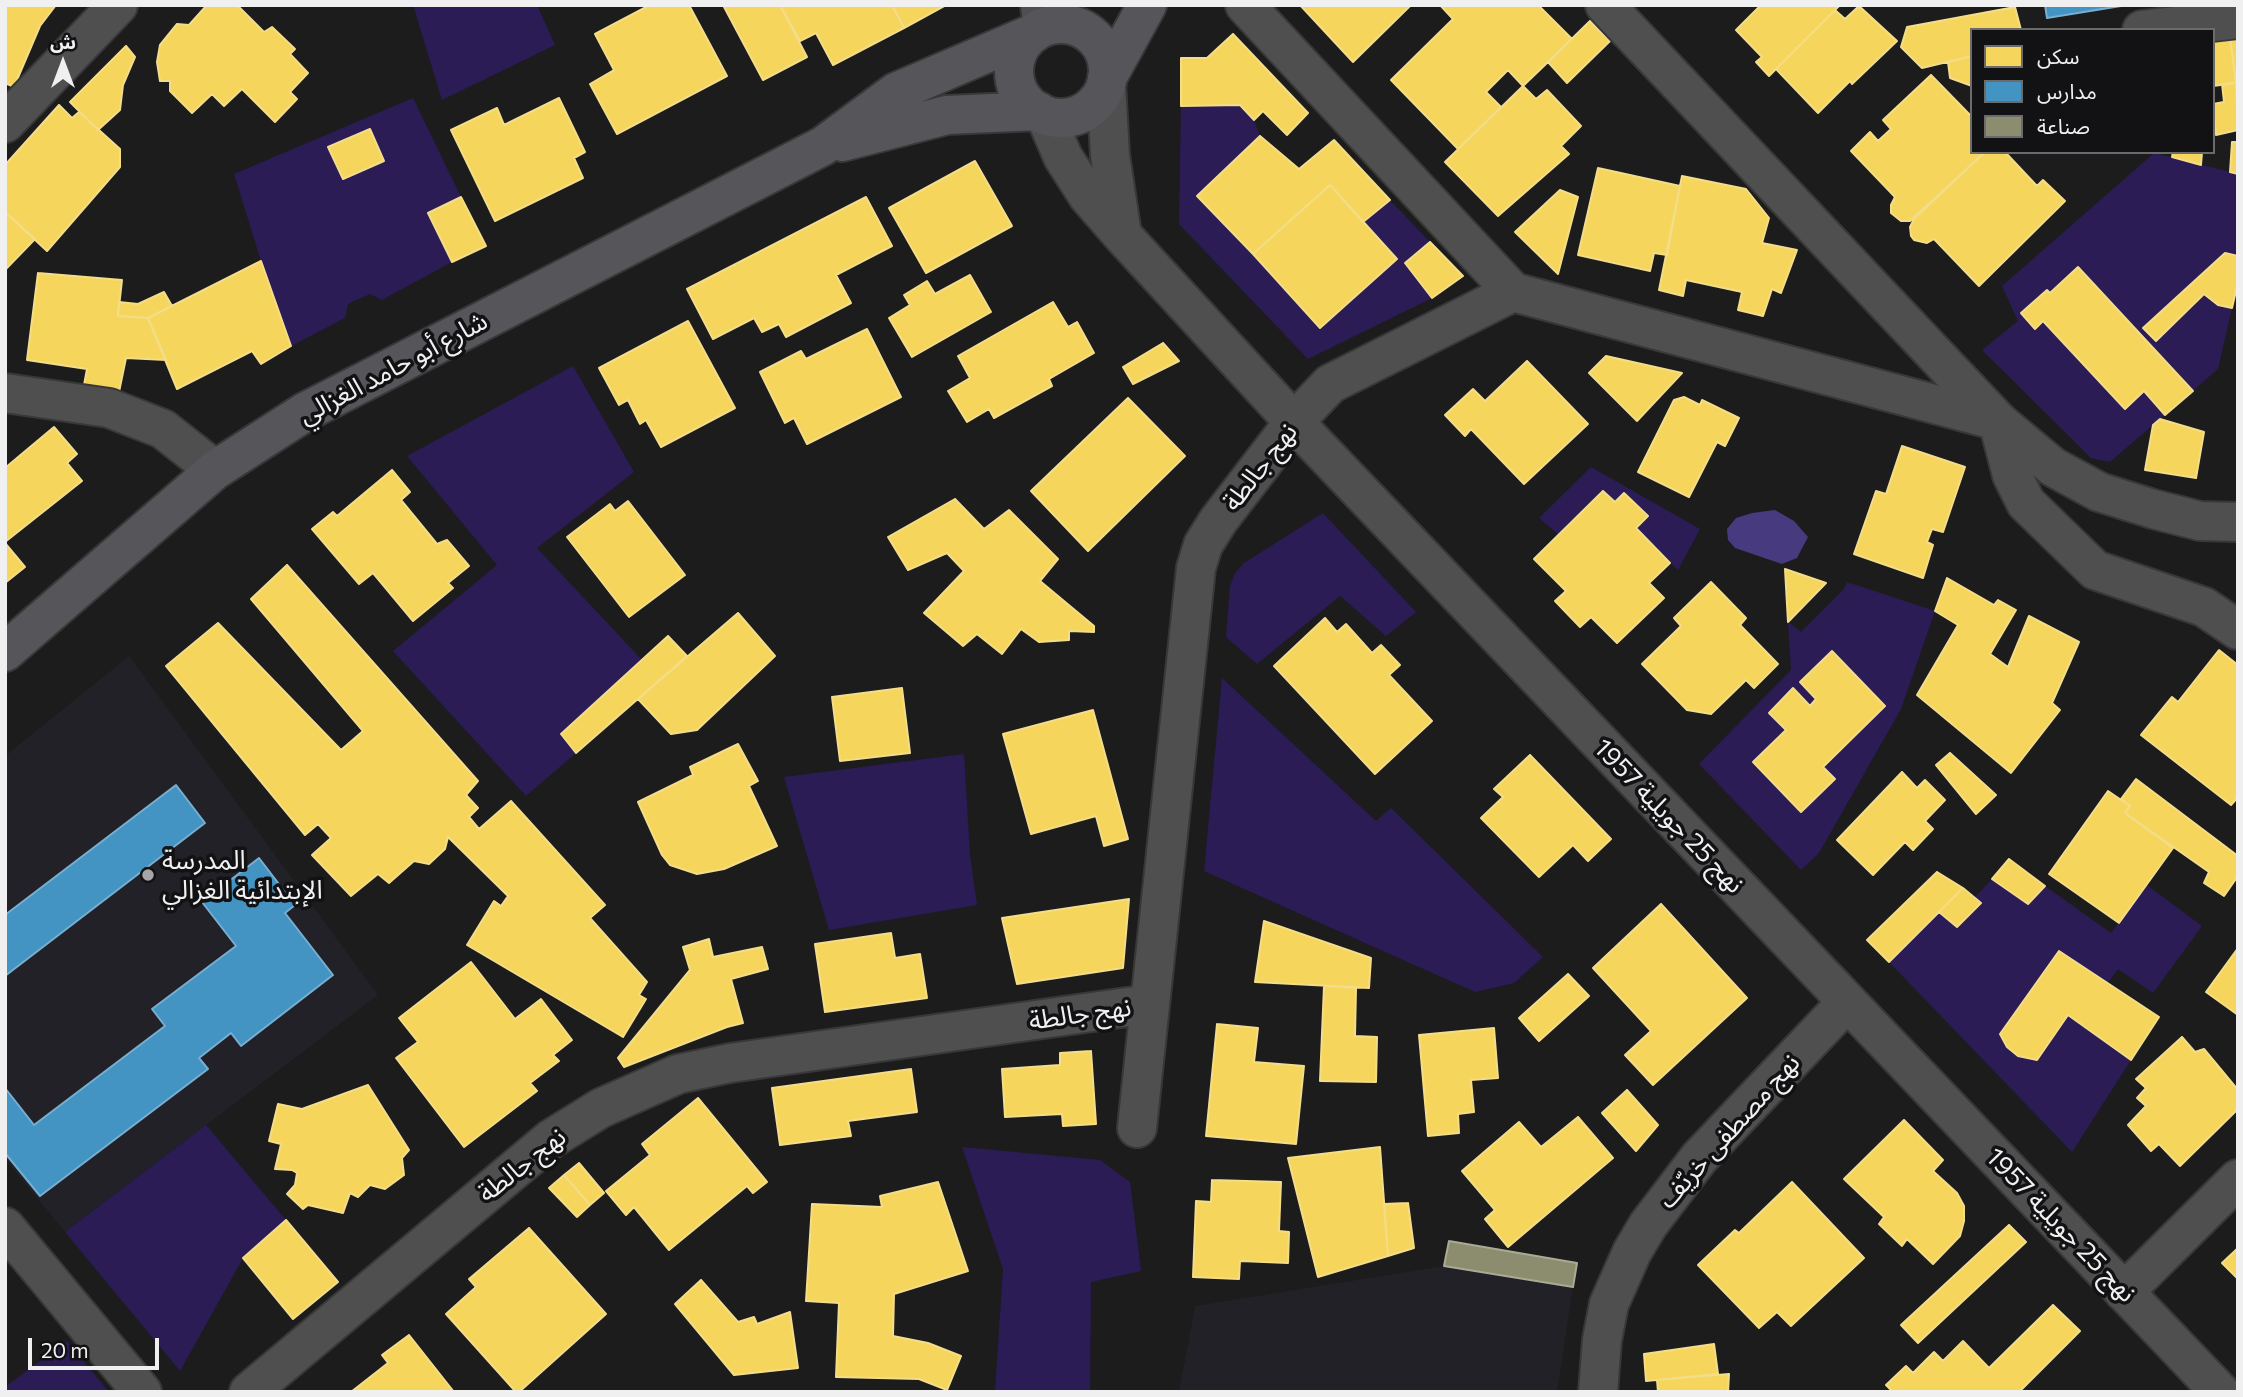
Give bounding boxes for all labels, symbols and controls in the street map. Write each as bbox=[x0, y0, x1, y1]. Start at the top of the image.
north arrow bbox=[28, 28, 98, 98]
legend bbox=[1970, 28, 2215, 154]
text: ش bbox=[50, 30, 76, 53]
text: سكن bbox=[2037, 43, 2079, 68]
text: مدارس bbox=[2037, 78, 2097, 103]
text: صناعة bbox=[2037, 113, 2090, 138]
street label: شارع أبو حامد الغزالي bbox=[293, 305, 493, 431]
street label: نهج جالطة bbox=[1216, 417, 1304, 517]
street label: نهج 25 جويلية 1957 bbox=[1587, 732, 1751, 900]
place label: المدرسة الإبتدائية الغزالي bbox=[162, 844, 323, 906]
marker: المدرسة الإبتدائية الغزالي bbox=[140, 867, 156, 883]
street label: نهج جالطة bbox=[1027, 991, 1133, 1037]
street label: نهج مصطفى خريّف bbox=[1652, 1047, 1806, 1215]
street label: نهج جالطة bbox=[472, 1121, 572, 1209]
street label: نهج 25 جويلية 1957 bbox=[1979, 1141, 2143, 1309]
scale bar bbox=[32, 1324, 163, 1368]
text: 20 m bbox=[41, 1337, 89, 1362]

